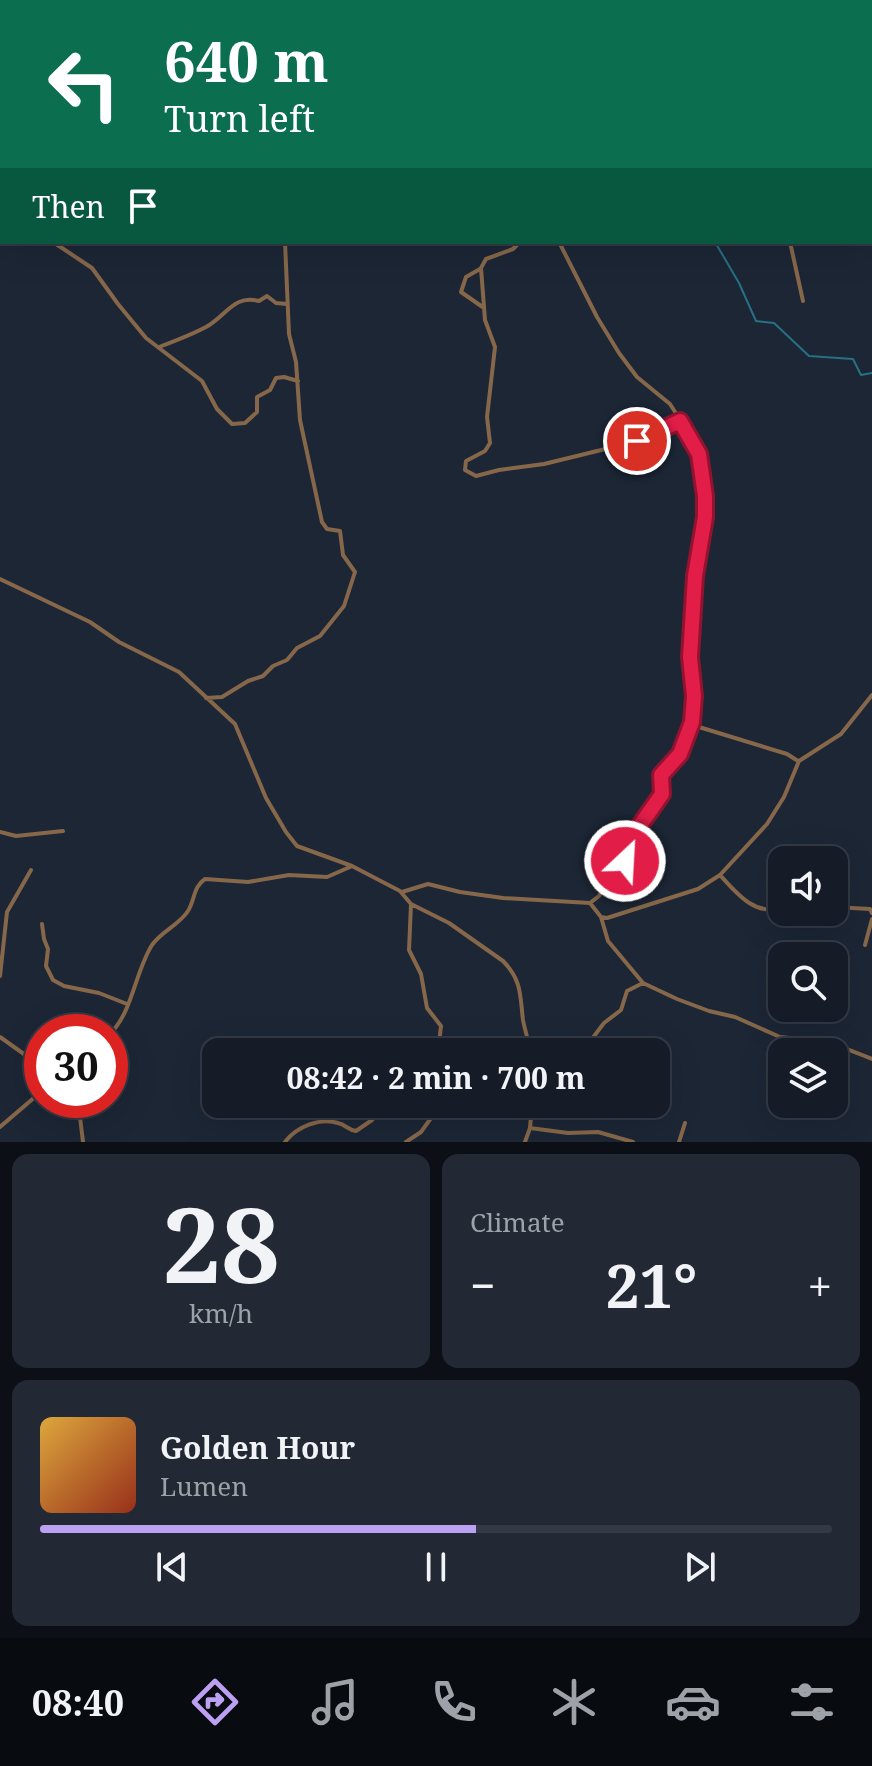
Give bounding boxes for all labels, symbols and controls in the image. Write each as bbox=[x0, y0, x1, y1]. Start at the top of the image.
text: 640 m bbox=[164, 22, 329, 98]
icon: left bbox=[32, 32, 136, 136]
text: Turn left bbox=[164, 94, 315, 143]
icon: arrive bbox=[121, 184, 165, 228]
text: Then bbox=[32, 186, 105, 227]
pin bbox=[603, 407, 671, 475]
icon: arrive bbox=[615, 419, 659, 463]
position arrow bbox=[583, 819, 667, 903]
map controls bbox=[768, 846, 848, 1118]
button: sound bbox=[768, 846, 848, 926]
button: search bbox=[768, 942, 848, 1022]
speed limit sign: 30 bbox=[24, 1014, 128, 1118]
button: layers bbox=[768, 1038, 848, 1118]
text: 08:42 · 2 min · 700 m bbox=[287, 1057, 585, 1098]
text: 28 bbox=[162, 1172, 280, 1313]
text: Climate bbox=[470, 1204, 565, 1240]
text: 21° bbox=[606, 1244, 697, 1326]
text: − bbox=[470, 1255, 495, 1315]
text: + bbox=[807, 1255, 832, 1315]
text: km/h bbox=[189, 1295, 253, 1331]
text: Golden Hour bbox=[160, 1427, 355, 1468]
text: Lumen bbox=[160, 1468, 248, 1504]
icon: previous bbox=[150, 1545, 194, 1589]
icon: pause bbox=[414, 1545, 458, 1589]
icon: next bbox=[678, 1545, 722, 1589]
icon: directions bbox=[187, 1674, 243, 1730]
icon: music bbox=[307, 1674, 363, 1730]
icon: phone bbox=[426, 1674, 482, 1730]
icon: climate bbox=[546, 1674, 602, 1730]
icon: car bbox=[665, 1674, 721, 1730]
icon: filters bbox=[784, 1674, 840, 1730]
text: 08:40 bbox=[32, 1678, 124, 1727]

